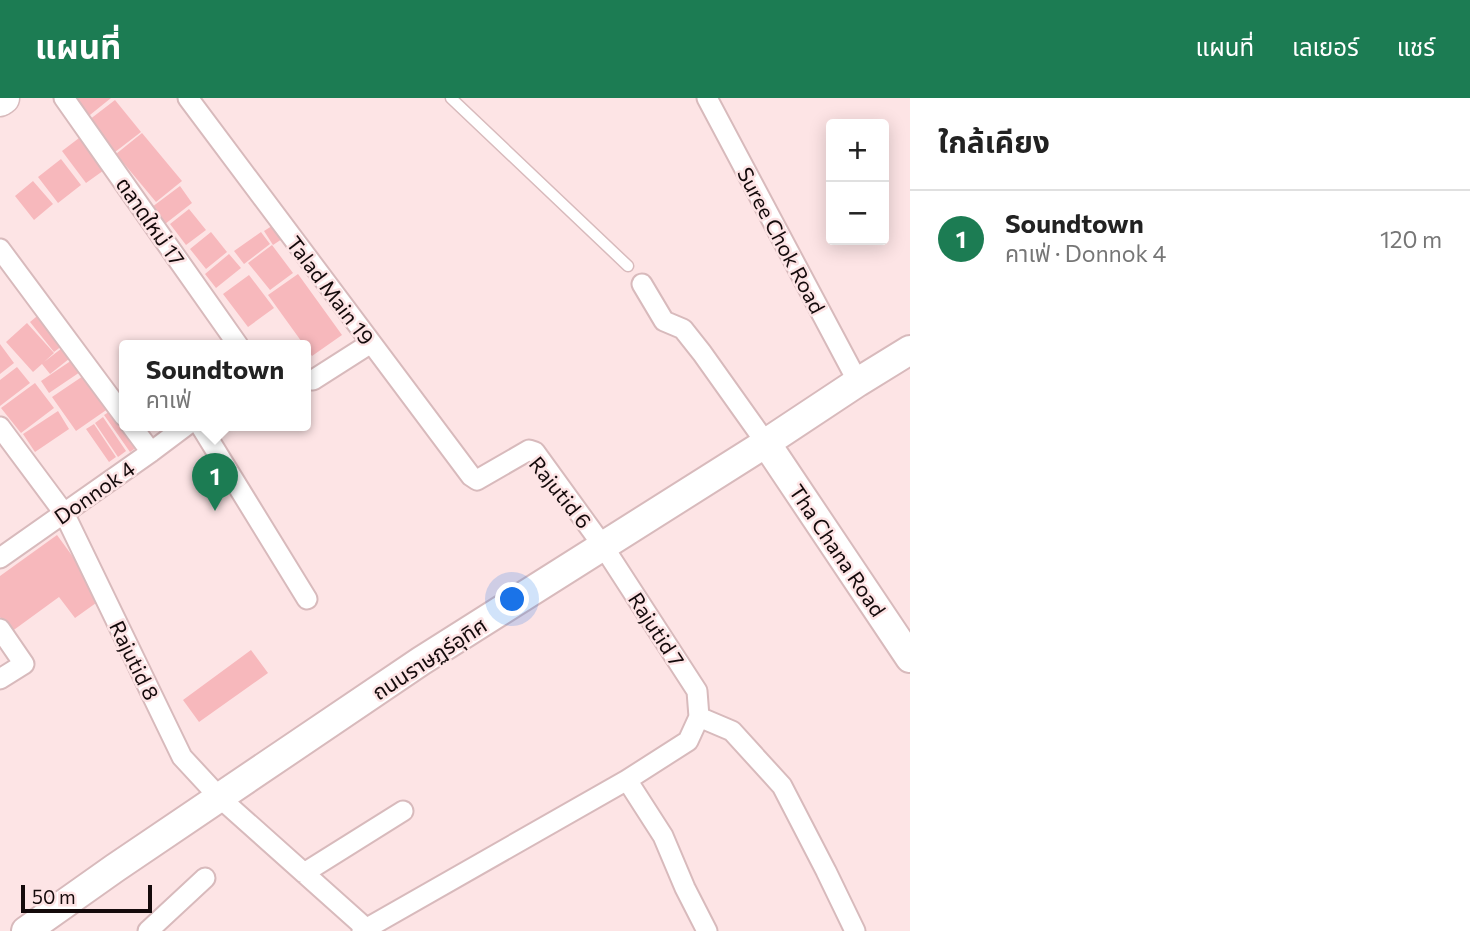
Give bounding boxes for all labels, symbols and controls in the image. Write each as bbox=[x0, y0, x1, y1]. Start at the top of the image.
text: แผนที่ bbox=[35, 25, 121, 66]
text: แผนที่ bbox=[1196, 32, 1254, 61]
text: เลเยอร์ bbox=[1292, 32, 1359, 61]
text: แชร์ bbox=[1397, 32, 1435, 61]
map controls bbox=[826, 119, 889, 245]
button: + bbox=[826, 119, 889, 182]
text: ใกล้เคียง bbox=[938, 122, 1050, 159]
street label: Suree Chok Road bbox=[733, 163, 831, 317]
street label: ตลาดใหม่ 17 bbox=[111, 172, 191, 270]
button: − bbox=[826, 182, 889, 245]
text: Soundtown bbox=[1005, 207, 1144, 238]
text: 1 bbox=[956, 225, 966, 253]
text: 120 m bbox=[1380, 225, 1442, 253]
street label: Talad Main 19 bbox=[282, 231, 380, 349]
text: คาเฟ่ · Donnok 4 bbox=[1005, 239, 1166, 267]
popup bbox=[119, 340, 311, 431]
text: Soundtown bbox=[146, 353, 284, 384]
text: คาเฟ่ bbox=[146, 385, 191, 413]
street label: Rajutid 6 bbox=[525, 451, 597, 533]
pin: 1 bbox=[192, 453, 238, 511]
street label: Donnok 4 bbox=[49, 455, 139, 529]
street label: Tha Chana Road bbox=[785, 479, 891, 621]
your location bbox=[495, 582, 529, 616]
street label: Rajutid 7 bbox=[624, 587, 690, 671]
street label: ถนนราษฏร์อุทิศ bbox=[367, 612, 492, 706]
street label: Rajutid 8 bbox=[105, 616, 165, 704]
scale bar bbox=[21, 882, 152, 914]
text: 50 m bbox=[32, 885, 76, 908]

